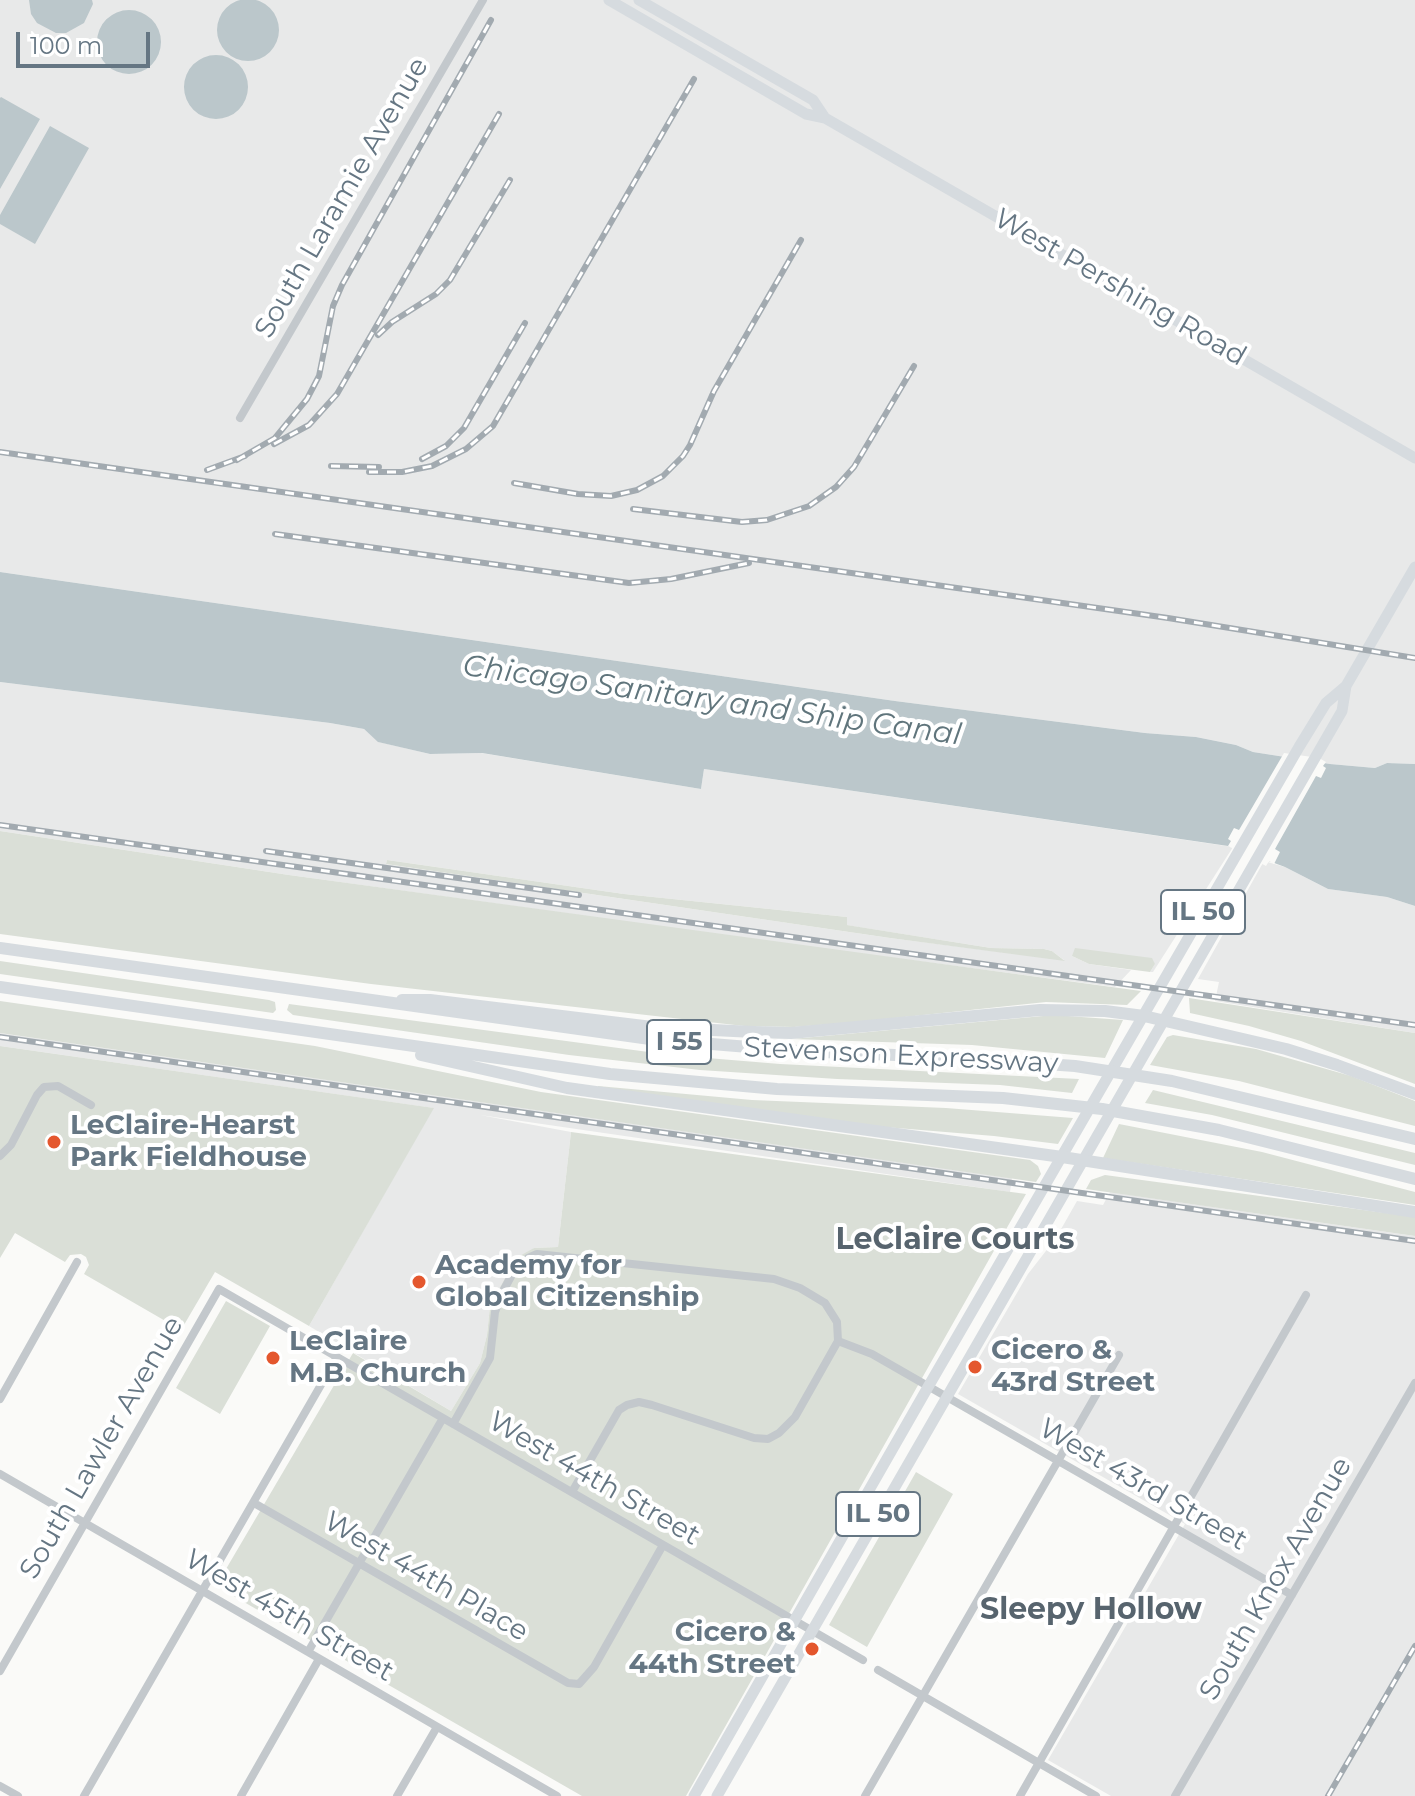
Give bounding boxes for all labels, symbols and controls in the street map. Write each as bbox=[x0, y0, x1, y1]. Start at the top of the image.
scale bar bbox=[20, 16, 154, 66]
text: 100 m bbox=[30, 31, 102, 60]
street label: South Laramie Avenue bbox=[248, 52, 436, 344]
street label: West Pershing Road bbox=[988, 202, 1252, 374]
water label: Chicago Sanitary and Ship Canal bbox=[460, 648, 964, 754]
road number: IL 50 bbox=[1161, 890, 1245, 934]
road number: I 55 bbox=[647, 1020, 711, 1064]
street label: Stevenson Expressway bbox=[743, 1031, 1059, 1081]
place label: LeClaire-Hearst Park Fieldhouse bbox=[70, 1109, 307, 1175]
marker: LeClaire-Hearst Park Fieldhouse bbox=[45, 1133, 63, 1151]
district label: LeClaire Courts bbox=[835, 1222, 1075, 1258]
place label: Academy for Global Citizenship bbox=[435, 1249, 699, 1315]
marker: Academy for Global Citizenship bbox=[410, 1273, 428, 1291]
street label: South Lawler Avenue bbox=[13, 1311, 191, 1585]
place label: LeClaire M.B. Church bbox=[289, 1325, 466, 1391]
place label: Cicero & 43rd Street bbox=[991, 1334, 1155, 1400]
marker: LeClaire M.B. Church bbox=[264, 1349, 282, 1367]
marker: Cicero & 43rd Street bbox=[966, 1358, 984, 1376]
street label: West 44th Street bbox=[482, 1405, 706, 1553]
street label: West 43rd Street bbox=[1033, 1412, 1253, 1558]
street label: South Knox Avenue bbox=[1193, 1452, 1359, 1706]
road number: IL 50 bbox=[836, 1492, 920, 1536]
street label: West 44th Place bbox=[318, 1505, 534, 1649]
street label: West 45th Street bbox=[179, 1543, 399, 1689]
district label: Sleepy Hollow bbox=[980, 1592, 1202, 1628]
place label: Cicero & 44th Street bbox=[629, 1616, 796, 1682]
marker: Cicero & 44th Street bbox=[803, 1640, 821, 1658]

